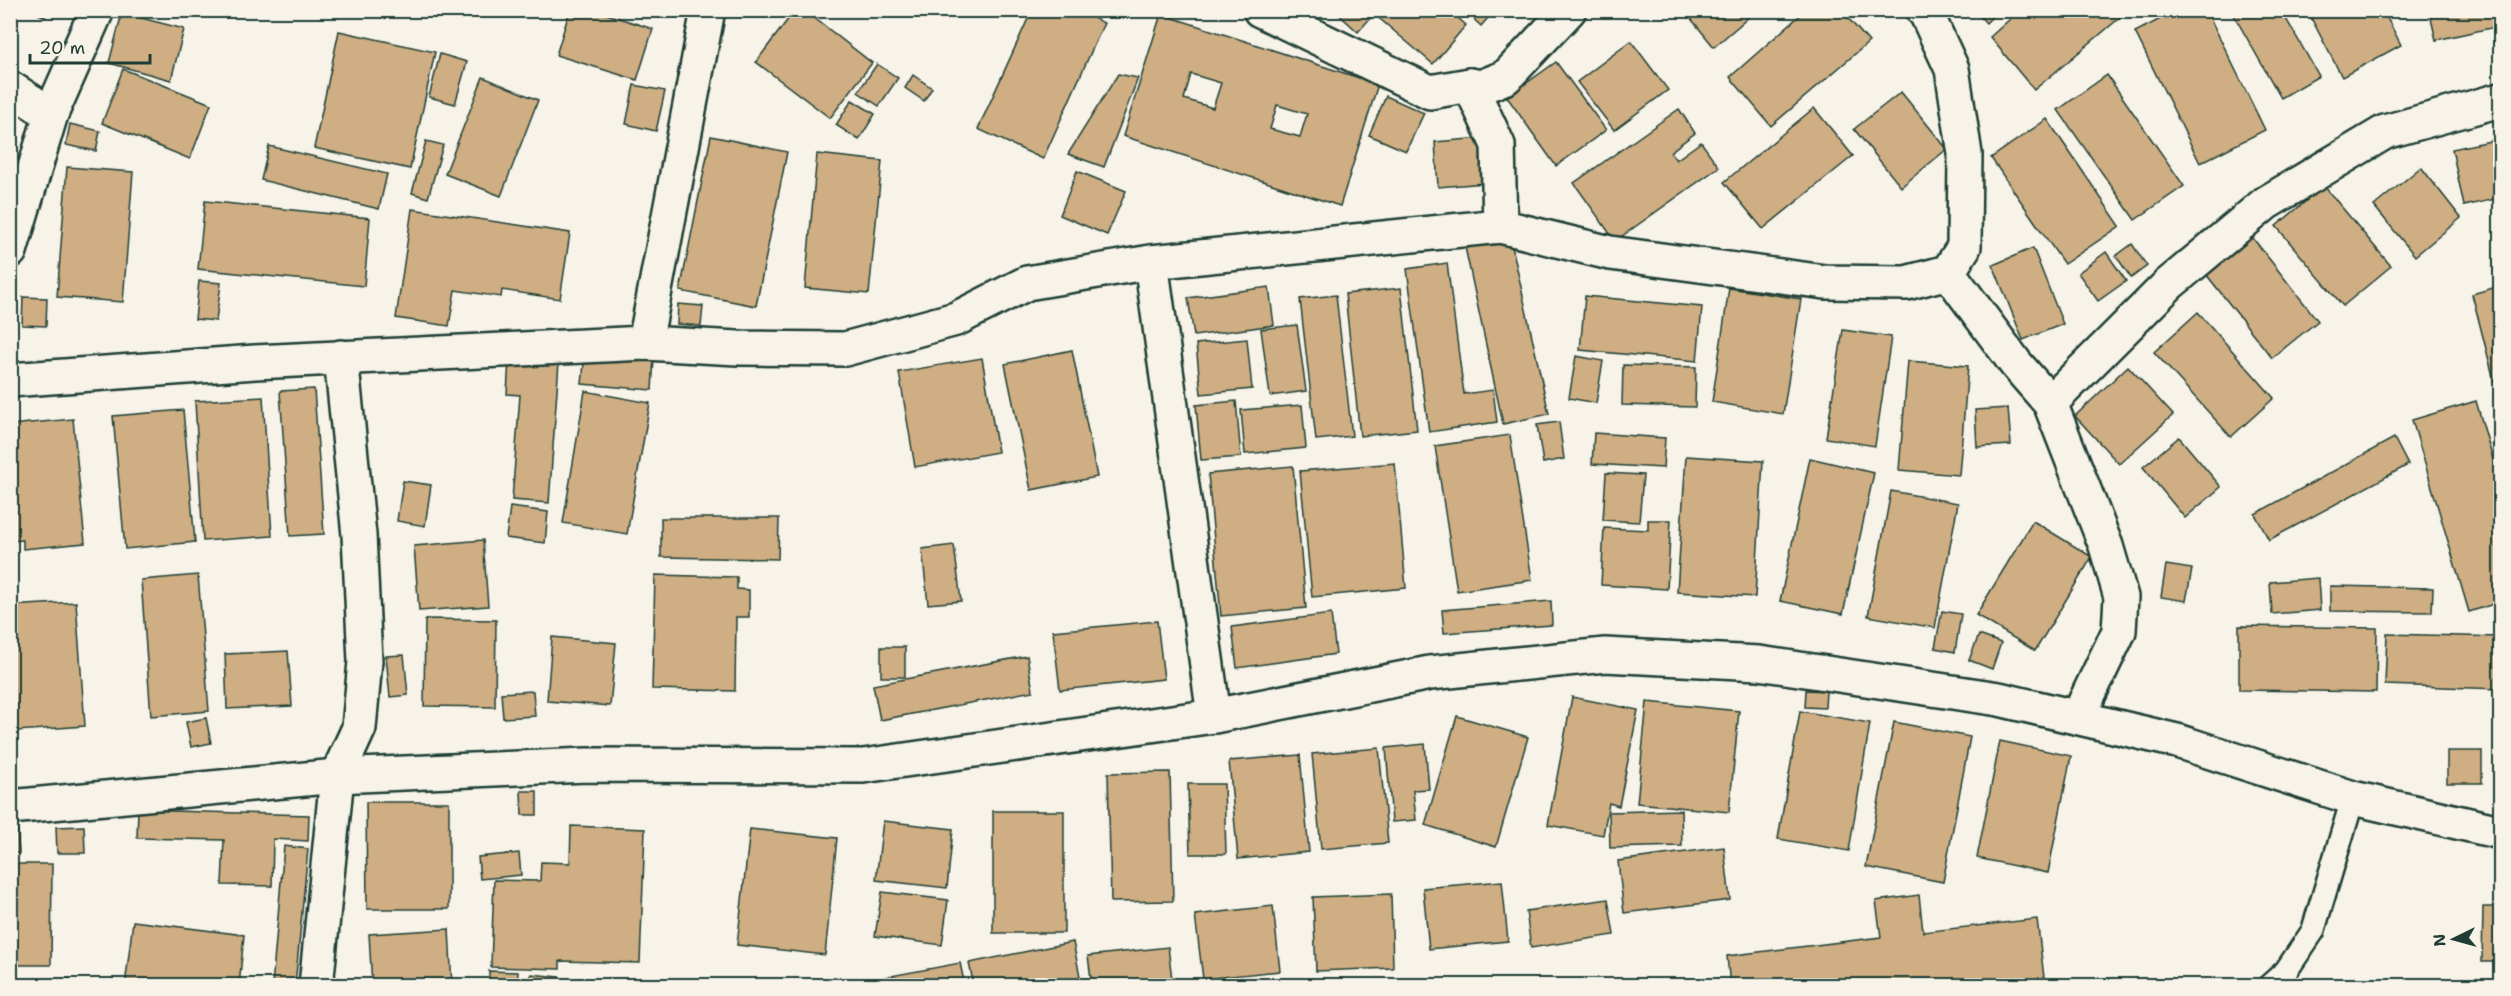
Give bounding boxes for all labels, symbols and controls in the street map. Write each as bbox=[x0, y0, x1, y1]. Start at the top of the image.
scale bar bbox=[30, 27, 150, 65]
text: 20 m bbox=[39, 36, 85, 60]
north arrow bbox=[2424, 909, 2484, 969]
text: N bbox=[2429, 933, 2451, 947]

